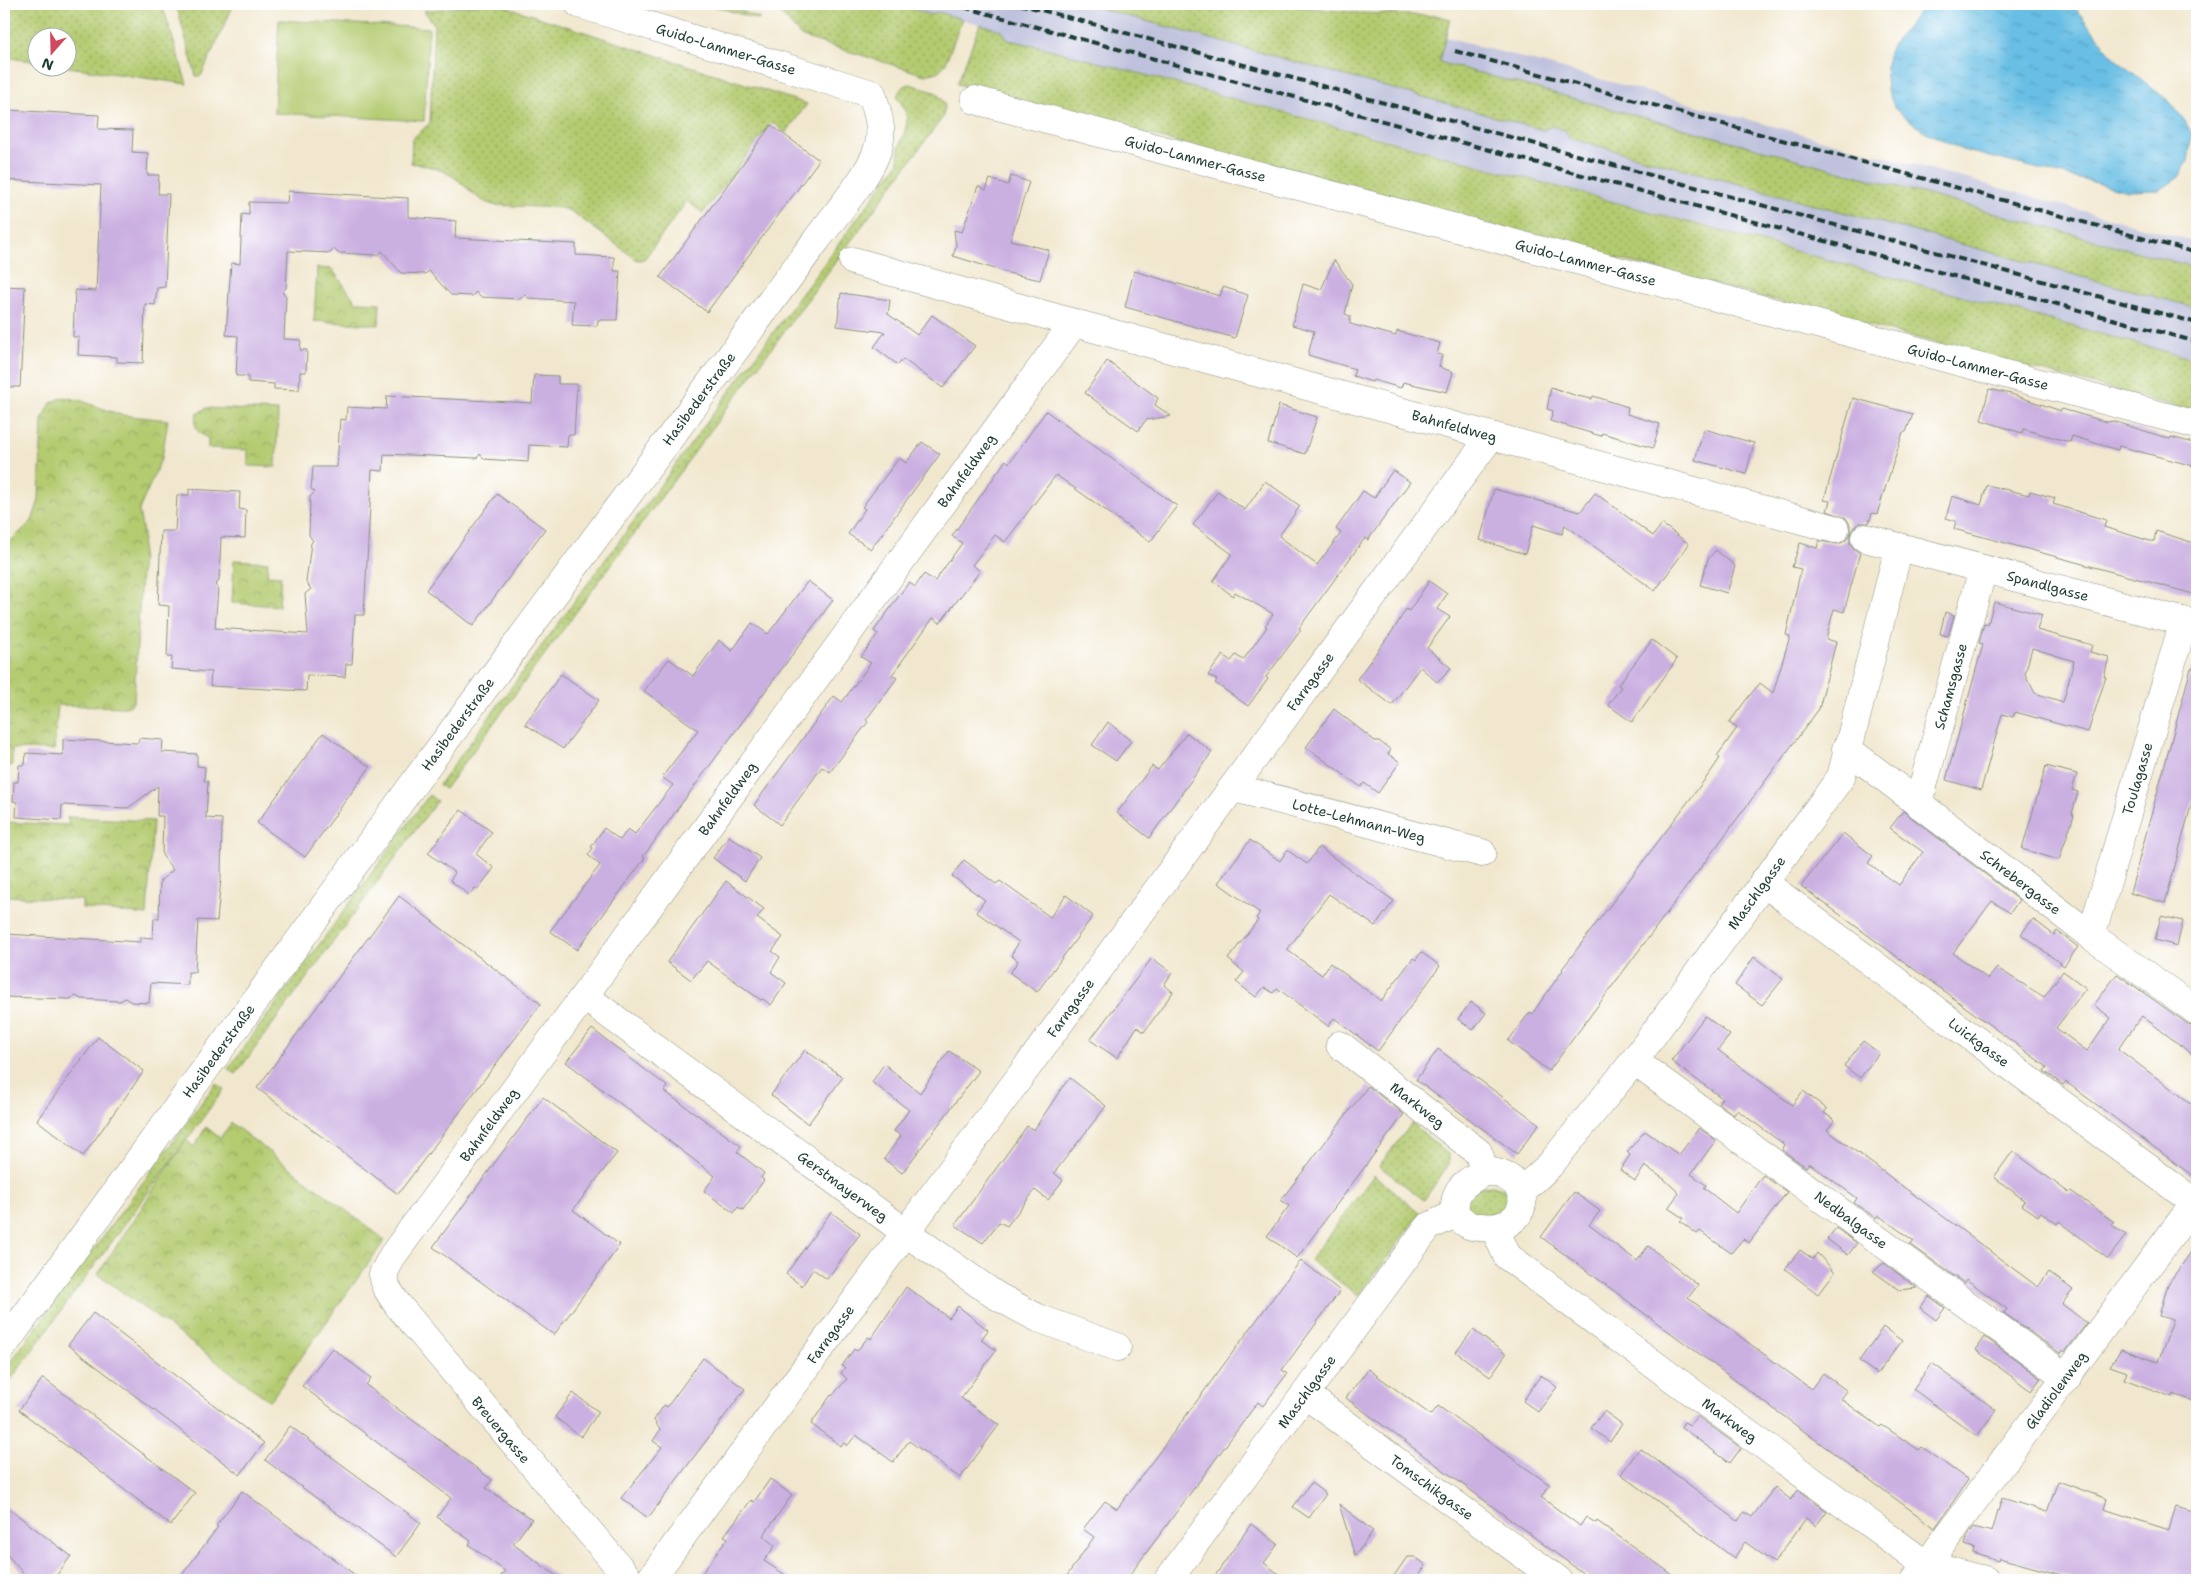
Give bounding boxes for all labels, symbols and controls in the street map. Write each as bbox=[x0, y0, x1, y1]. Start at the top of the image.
street label: Guido-Lammer-Gasse bbox=[654, 19, 798, 79]
north arrow bbox=[28, 28, 78, 78]
text: N bbox=[39, 54, 56, 75]
street label: Guido-Lammer-Gasse bbox=[1123, 131, 1268, 186]
street label: Guido-Lammer-Gasse bbox=[1513, 235, 1658, 290]
street label: Guido-Lammer-Gasse bbox=[1906, 339, 2051, 394]
street label: Hasibederstraße bbox=[658, 348, 739, 449]
street label: Bahnfeldweg bbox=[1410, 406, 1499, 446]
street label: Bahnfeldweg bbox=[934, 430, 1000, 511]
street label: Spandlgasse bbox=[2005, 567, 2091, 605]
street label: Schamsgasse bbox=[1930, 641, 1971, 732]
street label: Farngasse bbox=[1283, 649, 1338, 715]
street label: Hasibederstraße bbox=[417, 674, 498, 774]
street label: Toulagasse bbox=[2118, 740, 2157, 817]
street label: Bahnfeldweg bbox=[695, 758, 761, 839]
street label: Lotte-Lehmann-Weg bbox=[1290, 795, 1427, 847]
street label: Schrebergasse bbox=[1977, 845, 2065, 919]
street label: Maschlgasse bbox=[1724, 852, 1789, 933]
street label: Farngasse bbox=[1043, 975, 1098, 1041]
street label: Hasibederstraße bbox=[178, 1000, 259, 1101]
street label: Luickgasse bbox=[1945, 1014, 2013, 1071]
street label: Markweg bbox=[1387, 1078, 1448, 1132]
street label: Bahnfeldweg bbox=[456, 1084, 522, 1165]
street label: Gerstmayerweg bbox=[794, 1147, 891, 1225]
street label: Nedbalgasse bbox=[1811, 1187, 1891, 1253]
street label: Farngasse bbox=[803, 1301, 858, 1367]
street label: Gladiolenweg bbox=[2021, 1347, 2091, 1433]
street label: Maschlgasse bbox=[1274, 1351, 1340, 1432]
street label: Breuergasse bbox=[468, 1393, 534, 1467]
street label: Markweg bbox=[1698, 1394, 1761, 1446]
street label: Tomschikgasse bbox=[1386, 1451, 1477, 1524]

